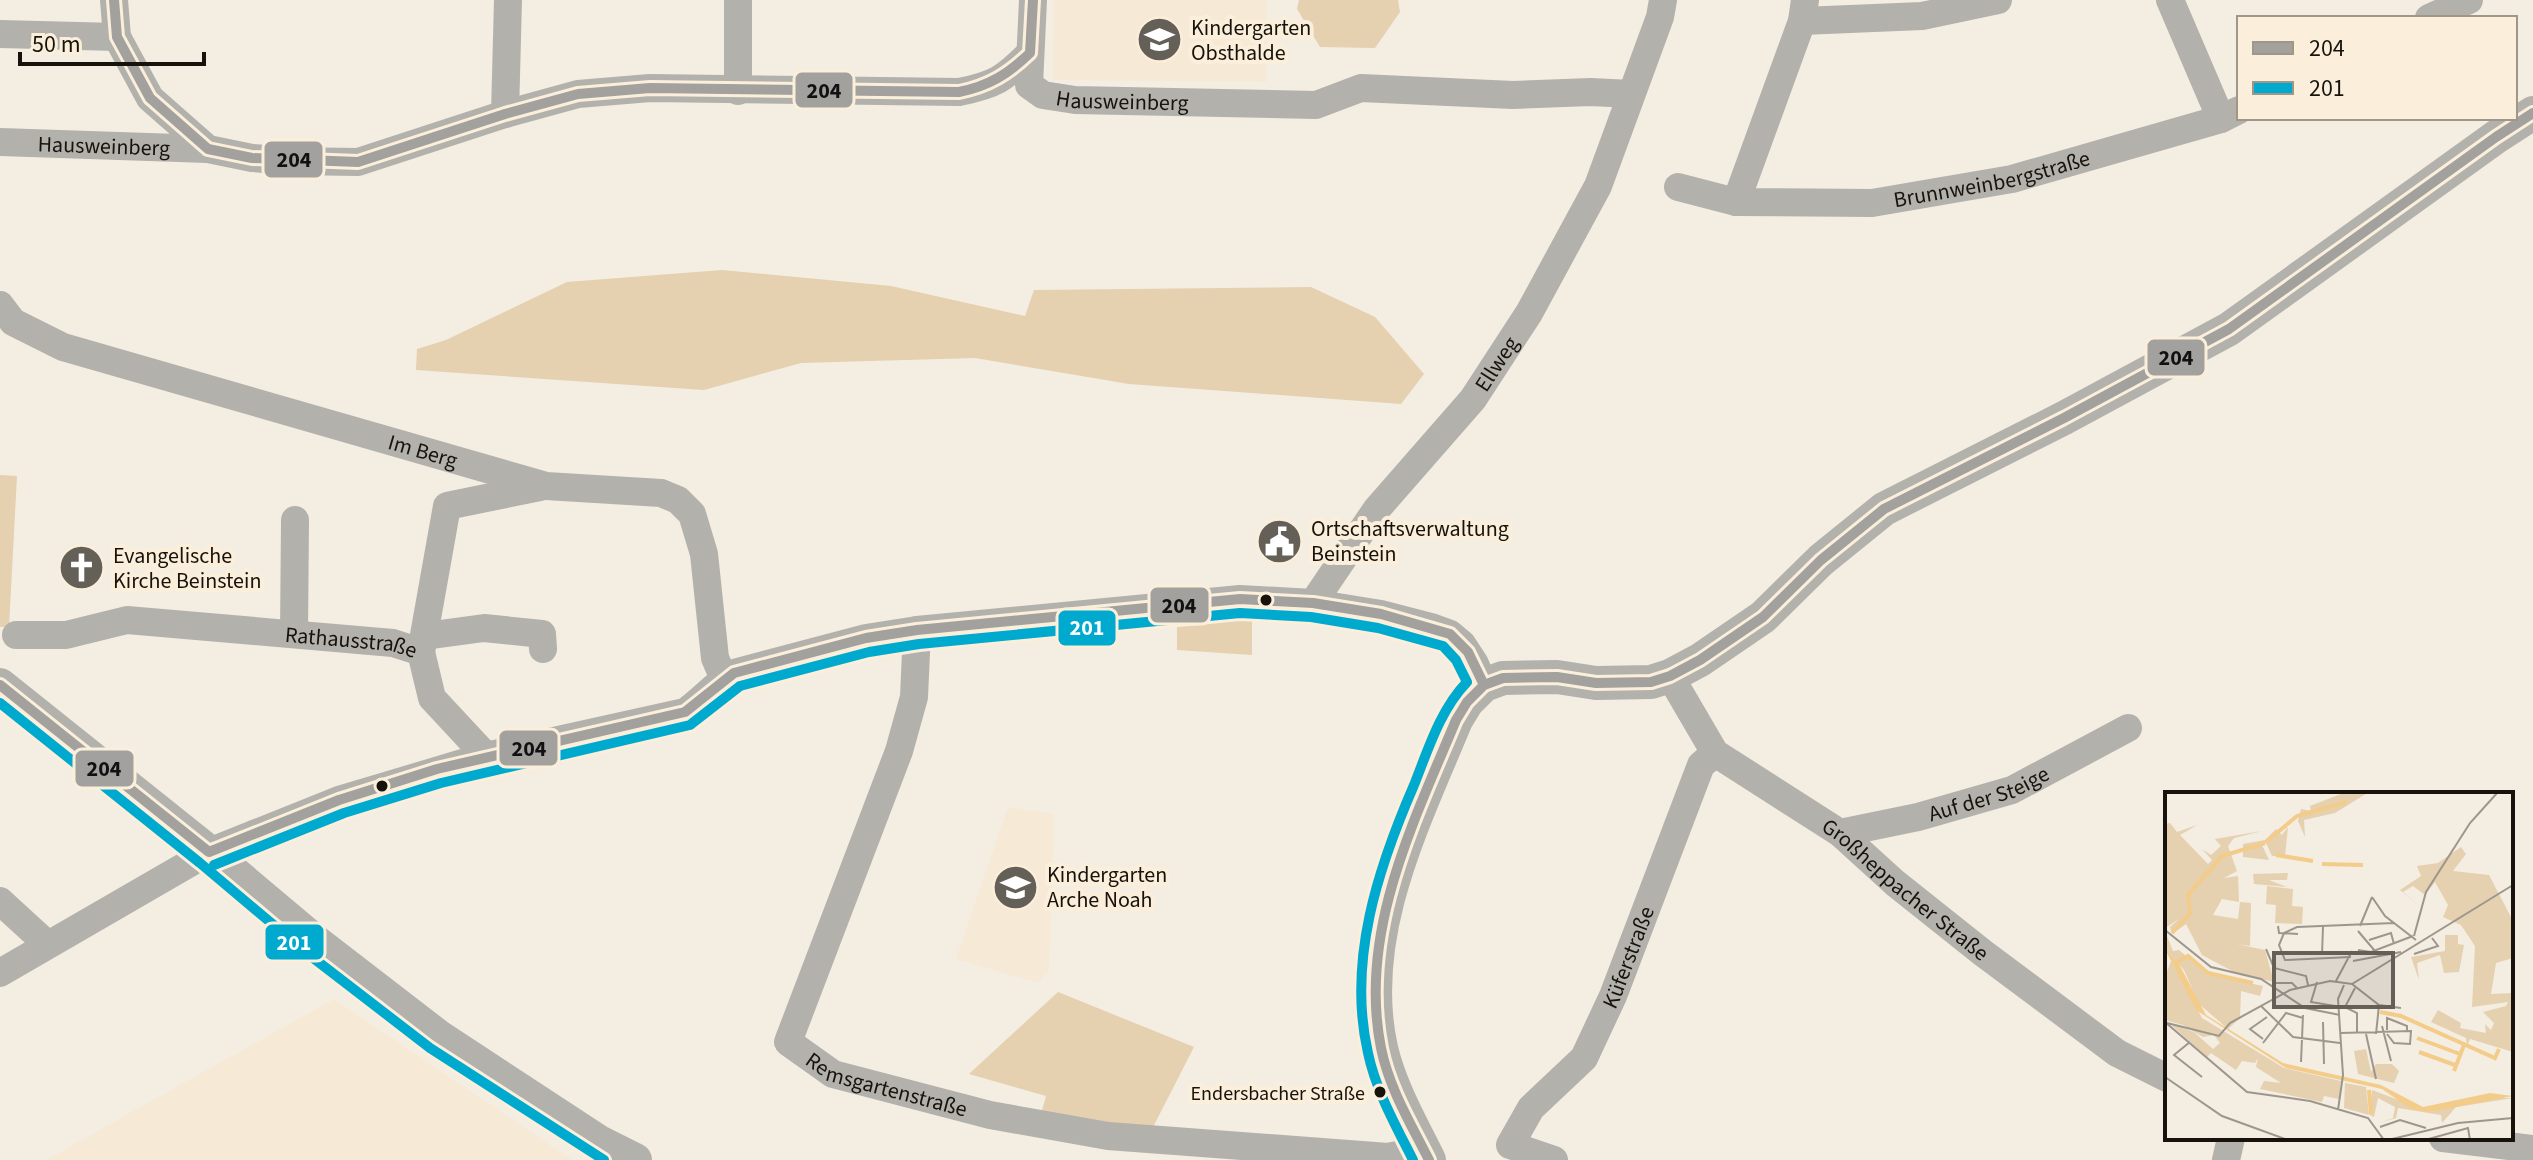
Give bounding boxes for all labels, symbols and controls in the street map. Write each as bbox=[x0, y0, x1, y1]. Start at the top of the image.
place label: Kindergarten Obsthalde bbox=[1191, 12, 1311, 69]
scale bar bbox=[20, 16, 204, 66]
school or university icon: Kindergarten Obsthalde bbox=[1136, 16, 1184, 64]
legend bbox=[2237, 16, 2517, 120]
text: 50 m bbox=[32, 27, 81, 62]
text: 204 bbox=[2309, 31, 2345, 66]
line badge: 204 bbox=[794, 71, 854, 109]
text: 201 bbox=[2309, 71, 2345, 106]
text: 204 bbox=[807, 75, 842, 107]
street label: Hausweinberg bbox=[1054, 82, 1189, 119]
street label: Hausweinberg bbox=[37, 128, 171, 165]
line badge: 204 bbox=[263, 140, 324, 179]
street label: Brunnweinbergstraße bbox=[1891, 142, 2094, 216]
text: 204 bbox=[277, 144, 312, 176]
street label: Ellweg bbox=[1467, 330, 1527, 398]
line badge: 204 bbox=[2146, 338, 2206, 377]
text: 204 bbox=[2159, 342, 2194, 374]
street label: Im Berg bbox=[384, 426, 461, 477]
place label: Ortschaftsverwaltung Beinstein bbox=[1311, 513, 1509, 570]
public building icon: Ortschaftsverwaltung Beinstein bbox=[1256, 517, 1304, 565]
place label: Evangelische Kirche Beinstein bbox=[113, 540, 261, 597]
church icon: Evangelische Kirche Beinstein bbox=[58, 544, 106, 592]
line badge: 204 bbox=[1149, 586, 1210, 624]
text: 204 bbox=[1162, 590, 1197, 622]
unlabelled marker bbox=[1258, 592, 1274, 608]
line badge: 201 bbox=[1057, 609, 1117, 647]
text: 201 bbox=[1070, 612, 1104, 644]
street label: Rathausstraße bbox=[284, 619, 421, 667]
line badge: 204 bbox=[498, 729, 559, 767]
text: 204 bbox=[512, 733, 547, 765]
line badge: 204 bbox=[74, 749, 135, 788]
text: 204 bbox=[87, 753, 122, 785]
street label: Auf der Steige bbox=[1925, 758, 2055, 830]
unlabelled marker bbox=[374, 778, 390, 794]
inset map bbox=[2165, 792, 2513, 1140]
street label: Großheppacher Straße bbox=[1815, 811, 1996, 969]
place label: Kindergarten Arche Noah bbox=[1047, 859, 1167, 916]
school or university icon: Kindergarten Arche Noah bbox=[992, 863, 1040, 911]
street label: Küferstraße bbox=[1594, 902, 1663, 1014]
line badge: 201 bbox=[264, 923, 325, 961]
text: 201 bbox=[277, 927, 311, 959]
street label: Remsgartenstraße bbox=[799, 1044, 971, 1125]
place label: Endersbacher Straße bbox=[1191, 1080, 1365, 1108]
marker: Endersbacher Straße bbox=[1372, 1084, 1388, 1100]

